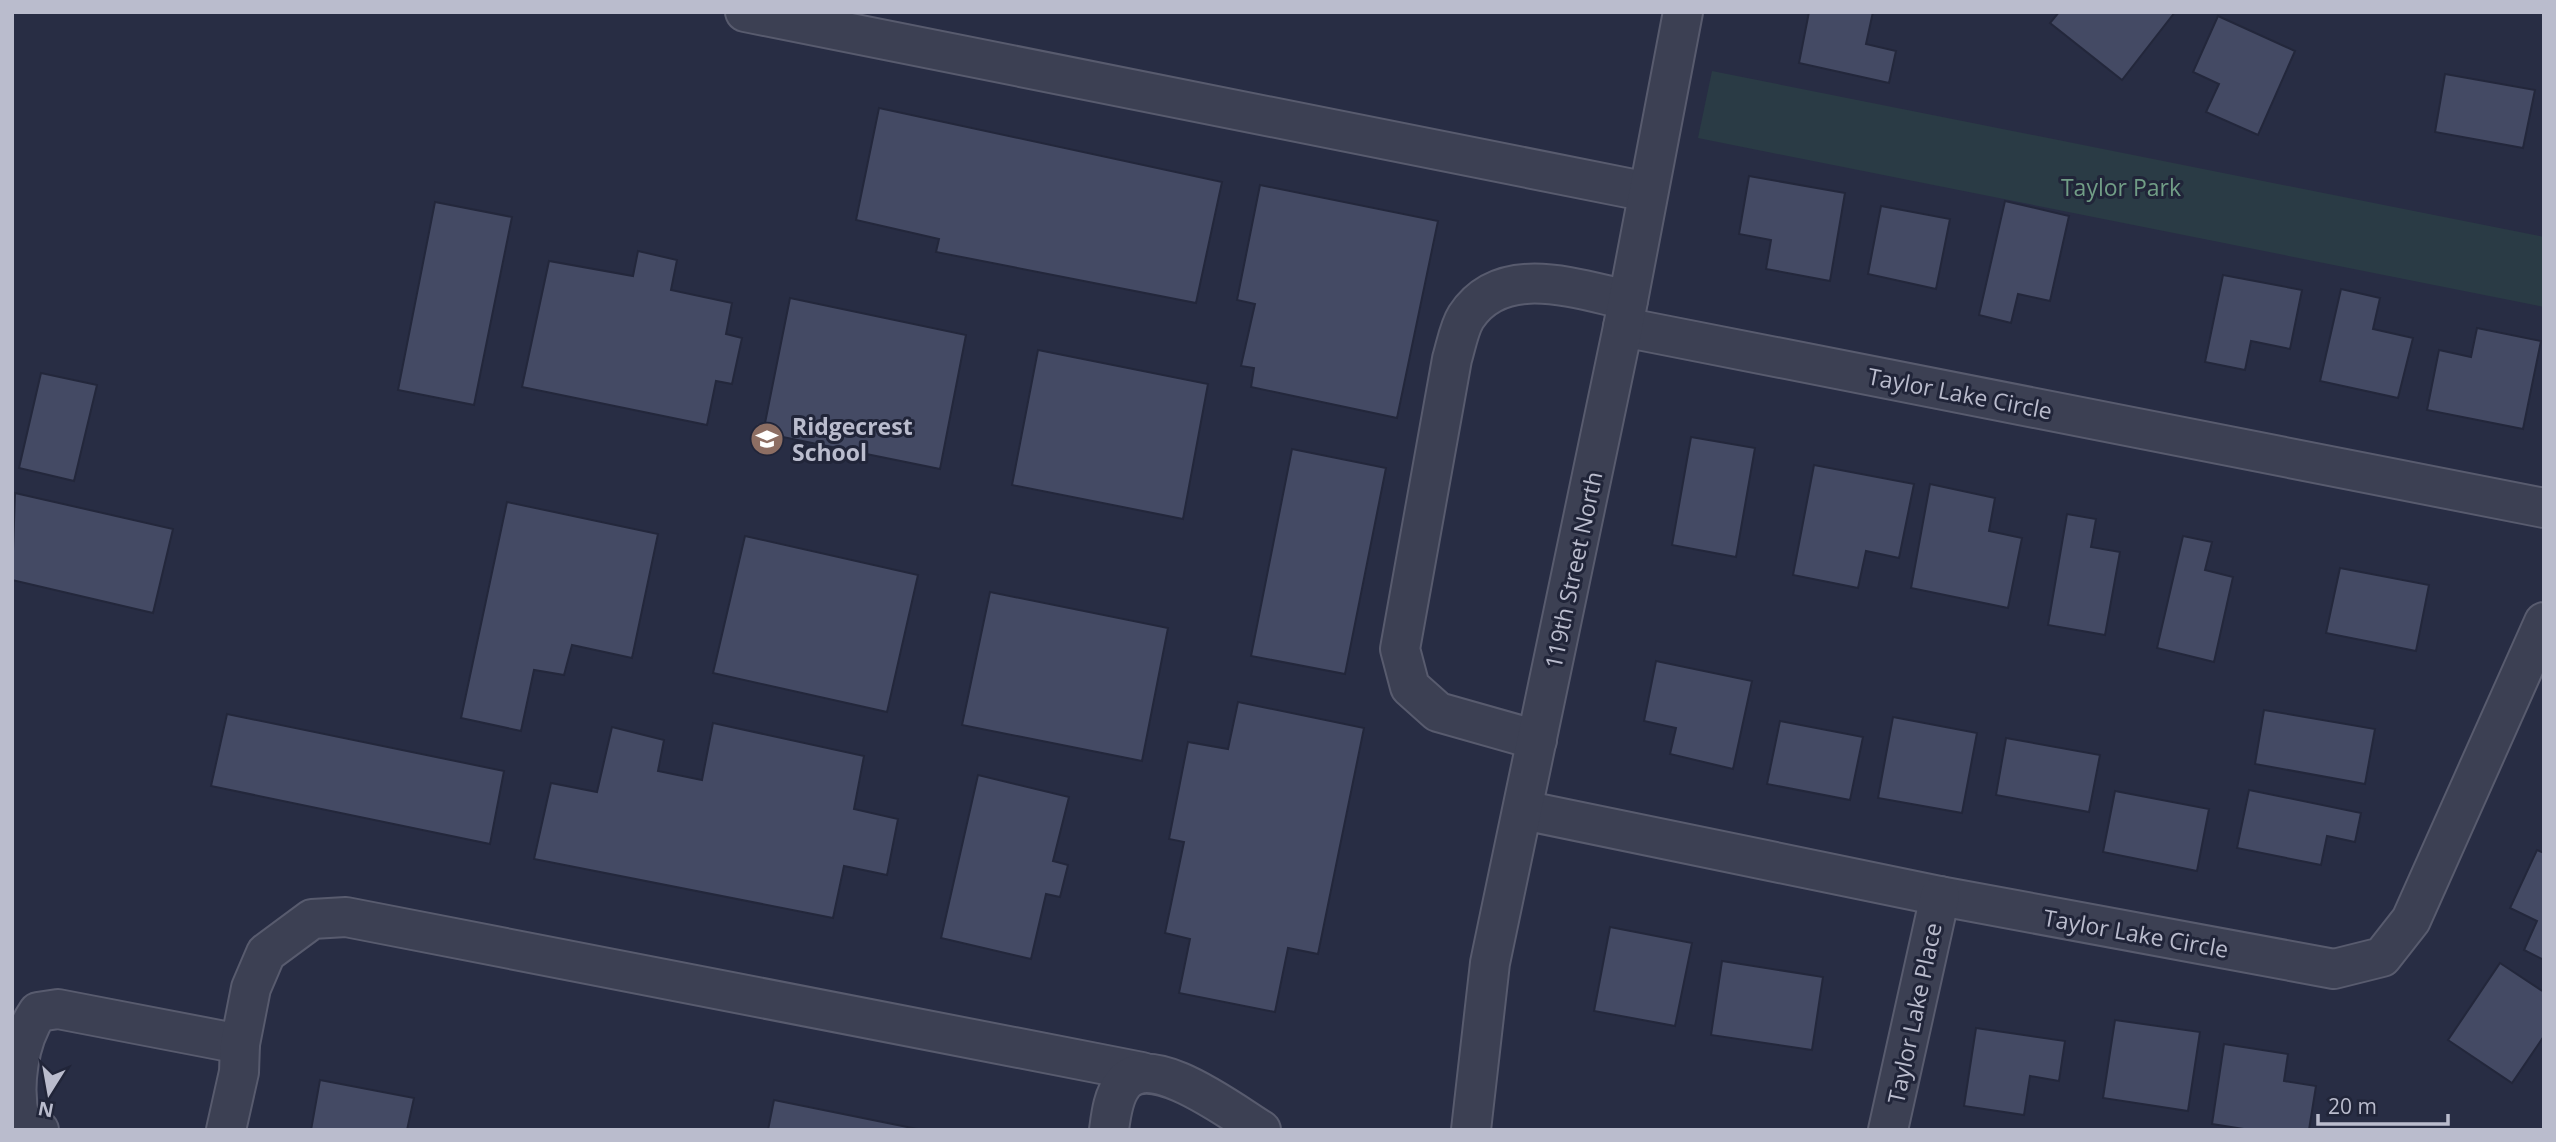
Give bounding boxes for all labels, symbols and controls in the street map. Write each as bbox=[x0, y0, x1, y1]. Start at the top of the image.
park label: Taylor Park bbox=[2061, 171, 2181, 203]
street label: Taylor Lake Circle bbox=[1865, 359, 2055, 427]
place label: Ridgecrest School bbox=[792, 410, 913, 468]
school or university icon: Ridgecrest School bbox=[748, 420, 786, 458]
street label: 119th Street North bbox=[1536, 468, 1610, 672]
street label: Taylor Lake Circle bbox=[2041, 901, 2231, 965]
street label: Taylor Lake Place bbox=[1879, 920, 1949, 1106]
north arrow bbox=[14, 1058, 84, 1128]
scale bar bbox=[2318, 1082, 2448, 1126]
text: 20 m bbox=[2328, 1092, 2377, 1120]
text: N bbox=[36, 1095, 56, 1124]

